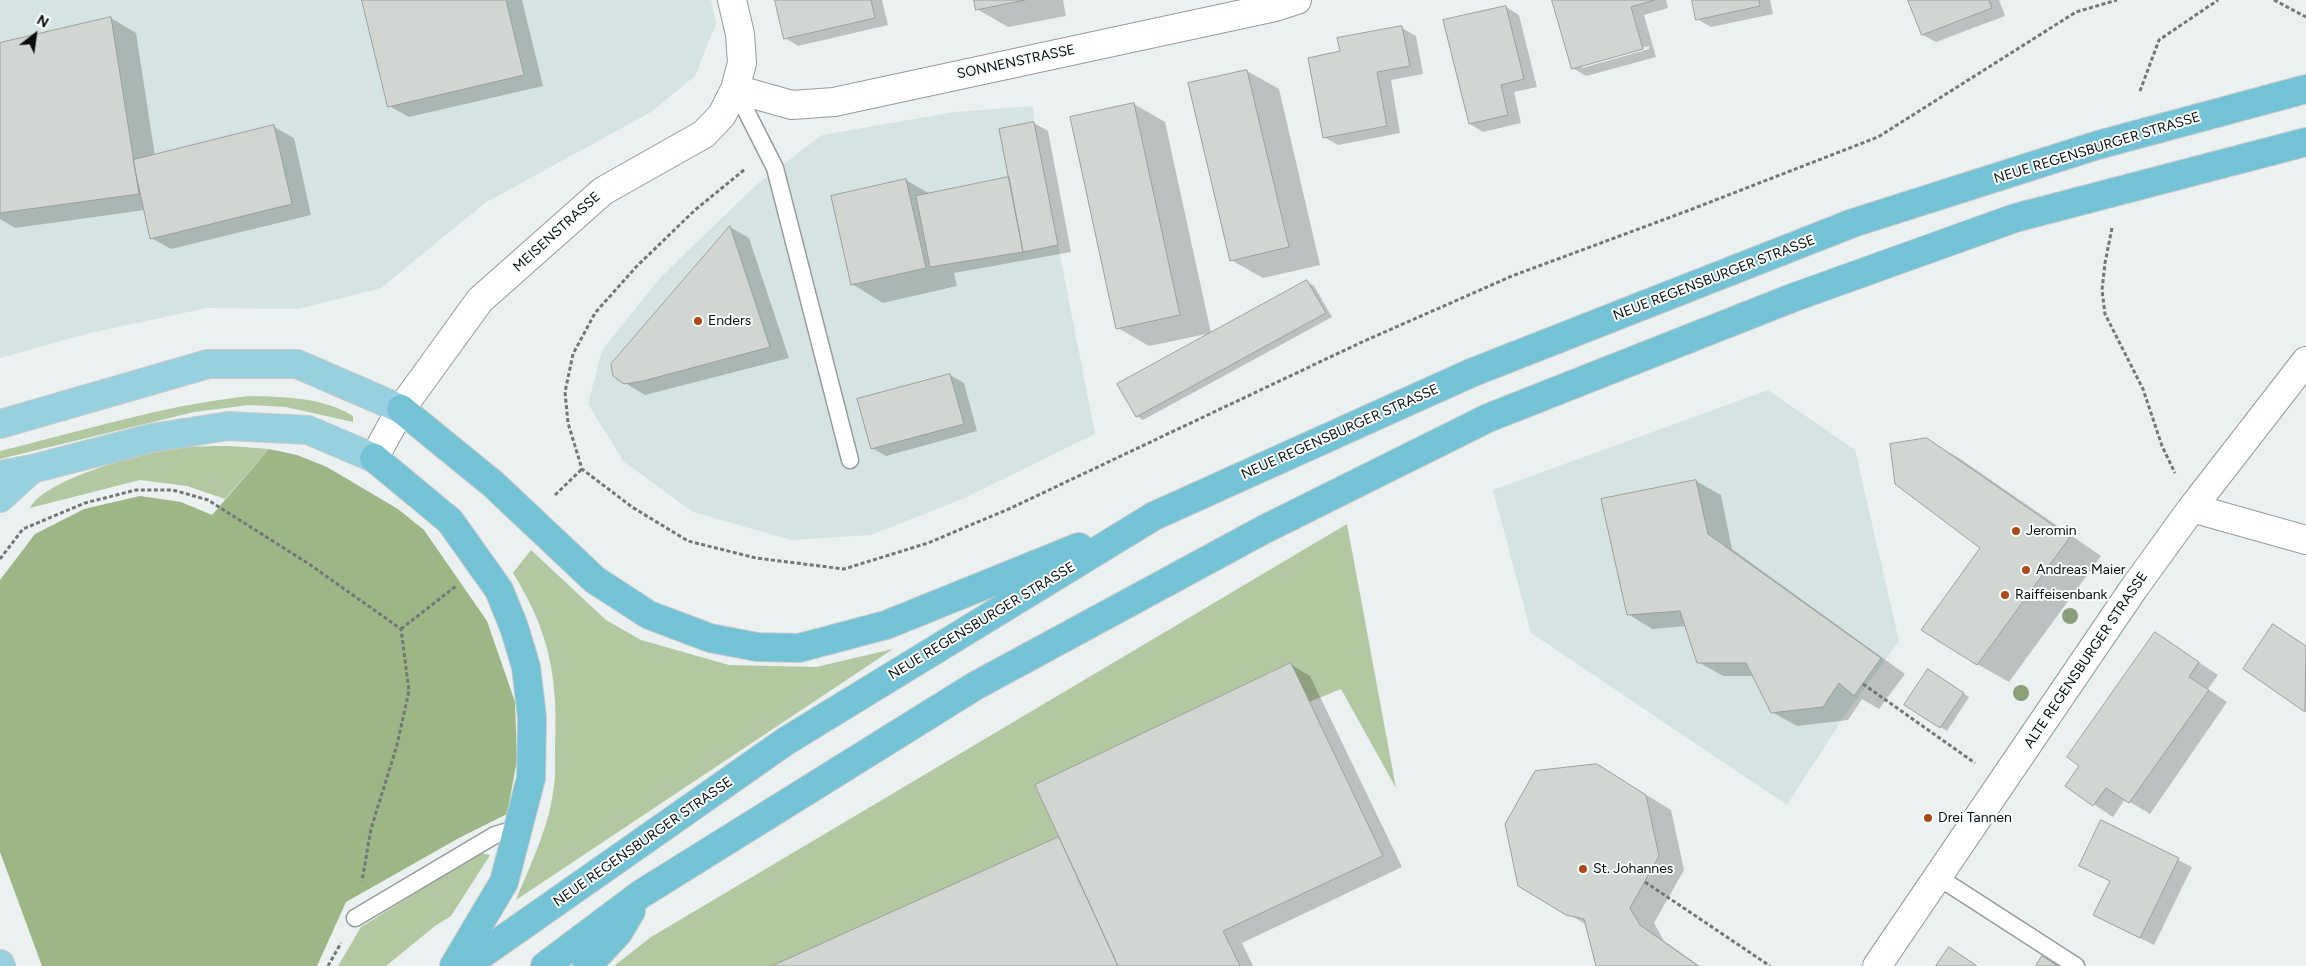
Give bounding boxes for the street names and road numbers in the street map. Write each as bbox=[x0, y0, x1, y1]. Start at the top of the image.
street label: SONNENSTRASSE bbox=[955, 41, 1077, 83]
street label: NEUE REGENSBURGER STRASSE bbox=[1992, 109, 2202, 187]
street label: MEISENSTRASSE bbox=[510, 188, 604, 276]
street label: NEUE REGENSBURGER STRASSE bbox=[1611, 232, 1817, 324]
street label: NEUE REGENSBURGER STRASSE bbox=[1239, 381, 1441, 483]
street label: NEUE REGENSBURGER STRASSE bbox=[886, 559, 1078, 683]
street label: ALTE REGENSBURGER STRASSE bbox=[2021, 569, 2151, 751]
street label: NEUE REGENSBURGER STRASSE bbox=[550, 774, 736, 910]

